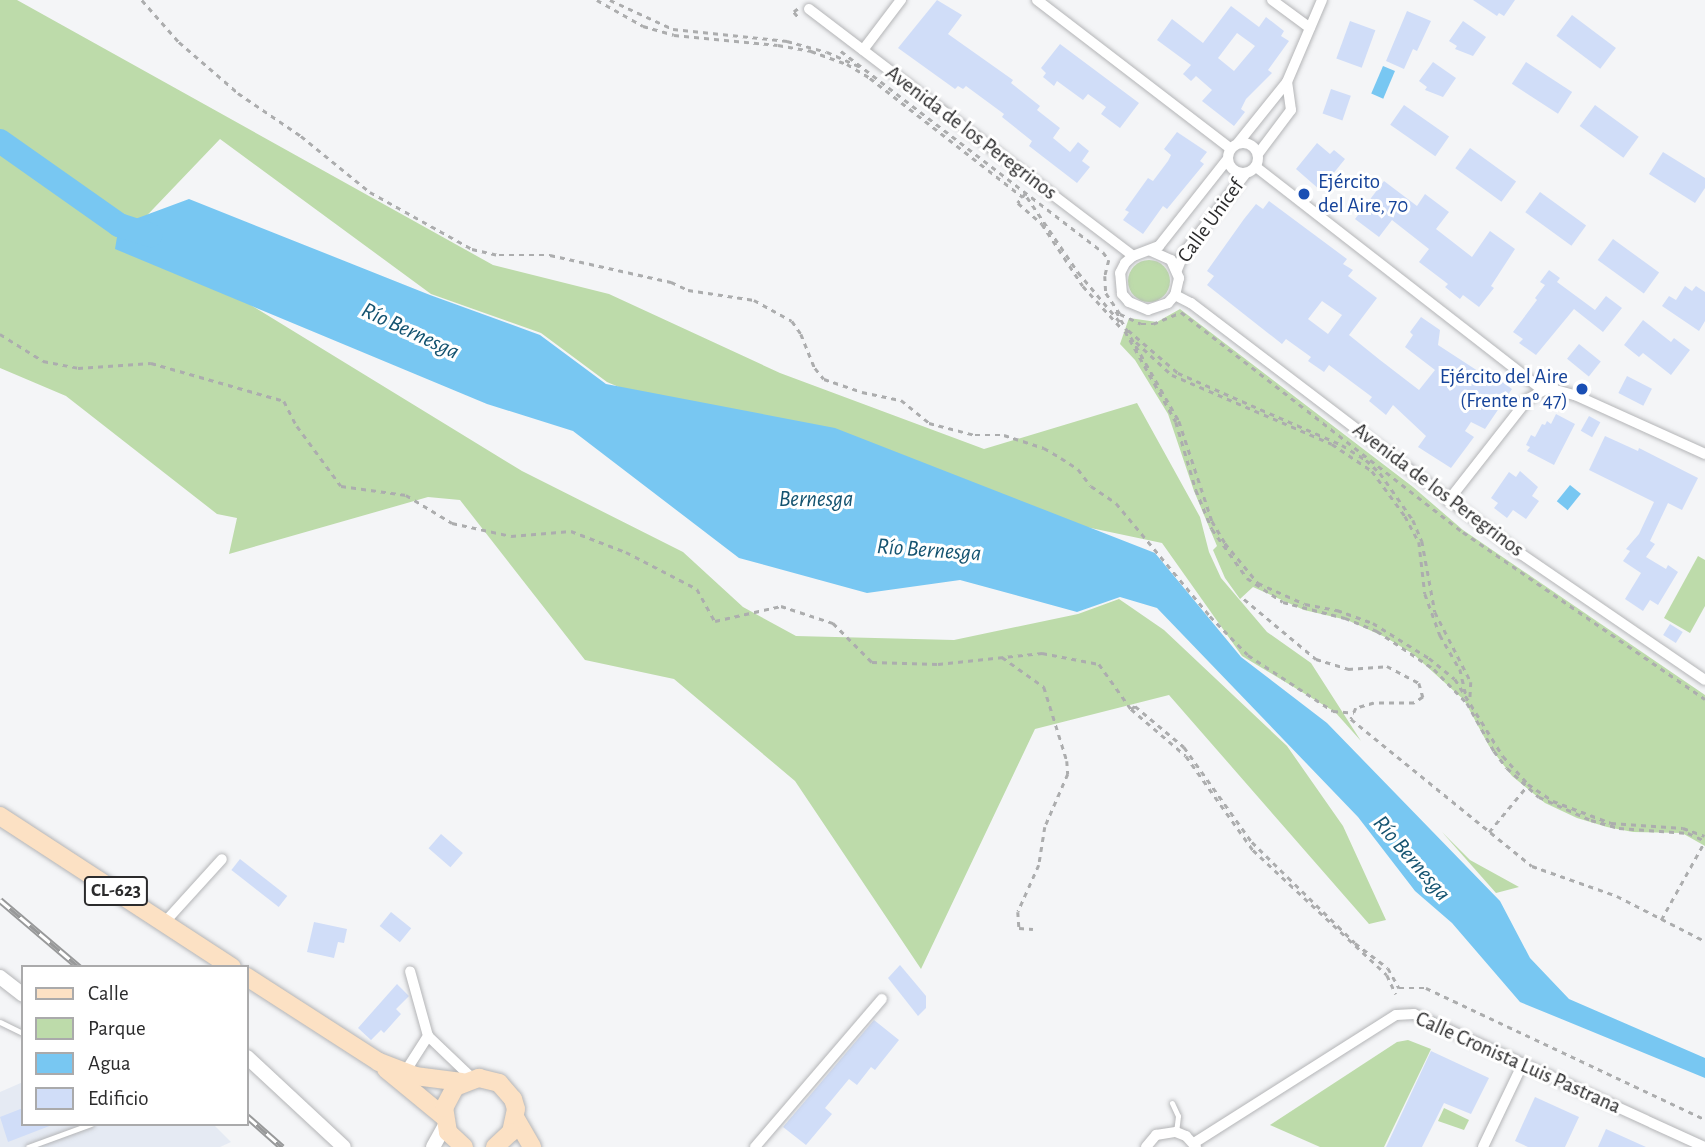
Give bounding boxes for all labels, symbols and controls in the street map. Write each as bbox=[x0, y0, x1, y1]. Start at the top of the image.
street label: Avenida de los Peregrinos bbox=[880, 60, 1062, 206]
place label: Ejército del Aire, 70 bbox=[1318, 169, 1408, 219]
street label: Calle Unicef bbox=[1172, 174, 1250, 268]
marker: Ejército del Aire, 70 bbox=[1296, 186, 1312, 202]
water label: Río Bernesga bbox=[357, 297, 463, 367]
place label: Ejército del Aire (Frente nº 47) bbox=[1440, 364, 1568, 414]
marker: Ejército del Aire (Frente nº 47) bbox=[1574, 381, 1590, 397]
street label: Avenida de los Peregrinos bbox=[1347, 417, 1529, 563]
water label: Bernesga bbox=[779, 486, 853, 514]
water label: Río Bernesga bbox=[876, 534, 982, 568]
water label: Río Bernesga bbox=[1366, 810, 1456, 908]
road number: CL-623 bbox=[83, 876, 149, 906]
legend bbox=[21, 965, 248, 1126]
text: Calle bbox=[88, 983, 129, 1004]
street label: Calle Cronista Luis Pastrana bbox=[1411, 1006, 1625, 1120]
text: Parque bbox=[88, 1018, 146, 1039]
text: Agua bbox=[88, 1053, 131, 1074]
text: Edificio bbox=[88, 1088, 149, 1109]

